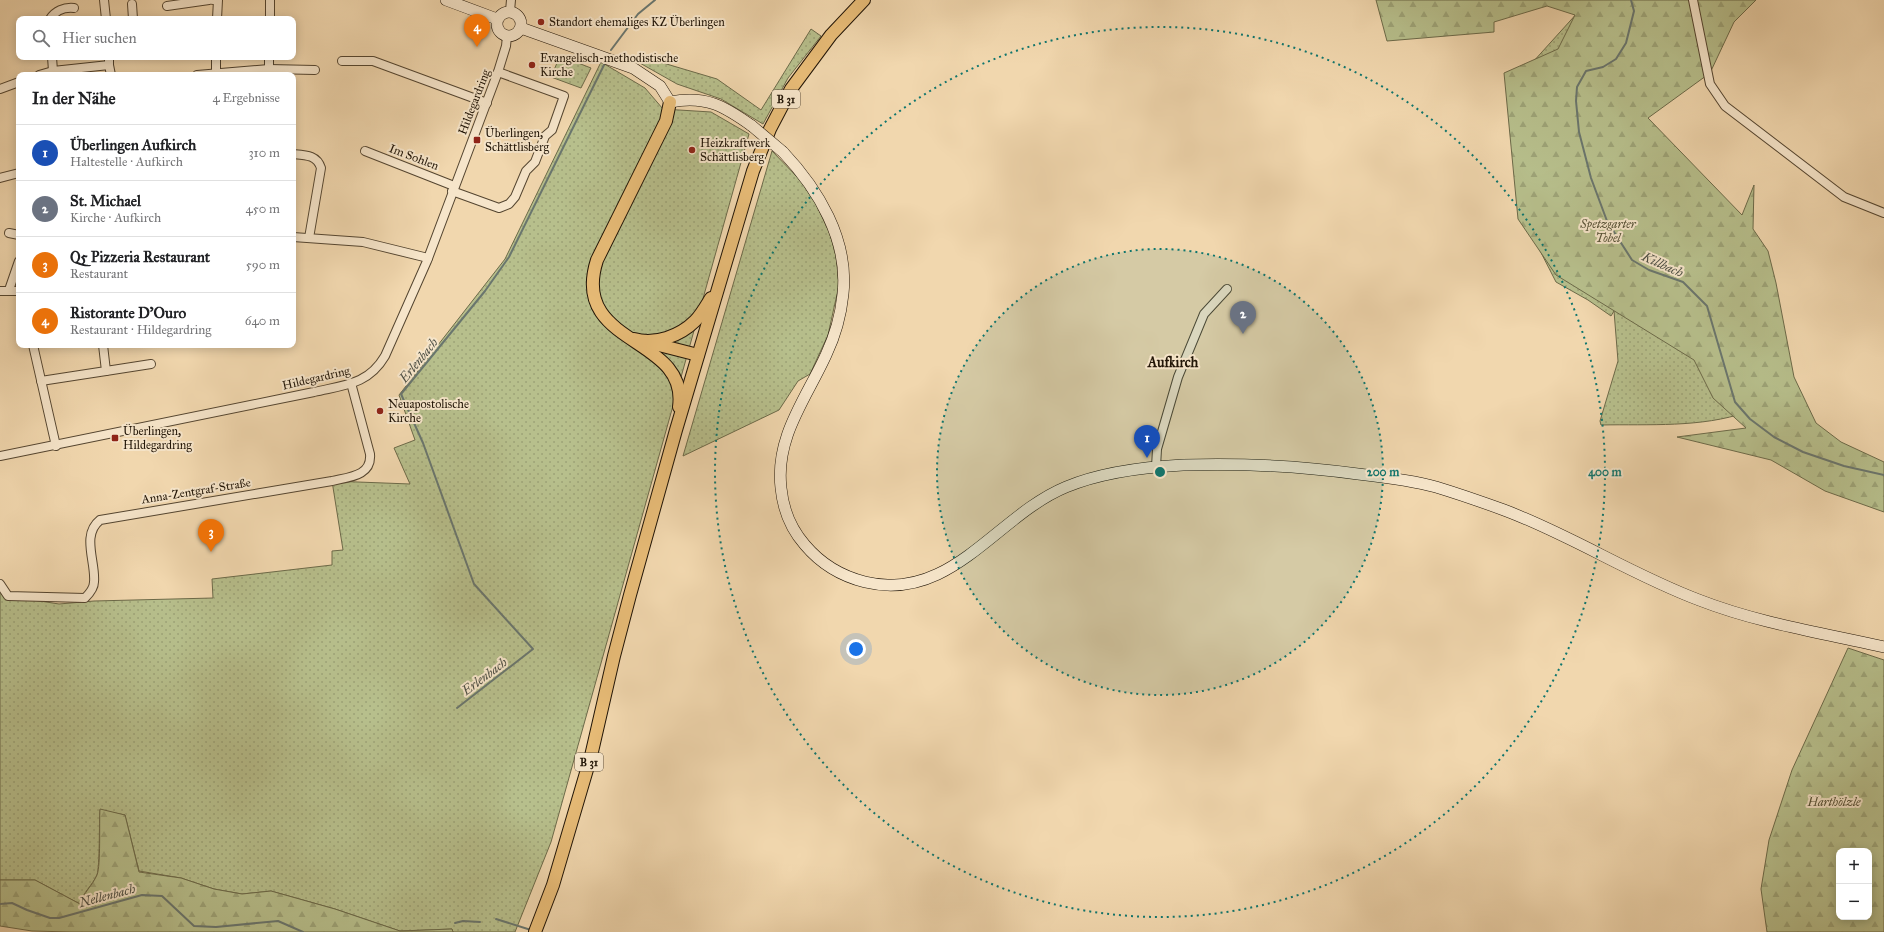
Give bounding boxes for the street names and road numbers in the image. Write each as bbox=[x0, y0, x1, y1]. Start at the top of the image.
street label: Hildegardring bbox=[455, 67, 494, 137]
road number: B 31 bbox=[772, 90, 800, 108]
street label: Im Sohlen bbox=[387, 141, 441, 173]
street label: Hildegardring bbox=[281, 363, 352, 394]
street label: Anna-Zentgraf-Straße bbox=[139, 475, 252, 508]
road number: B 31 bbox=[575, 753, 603, 771]

